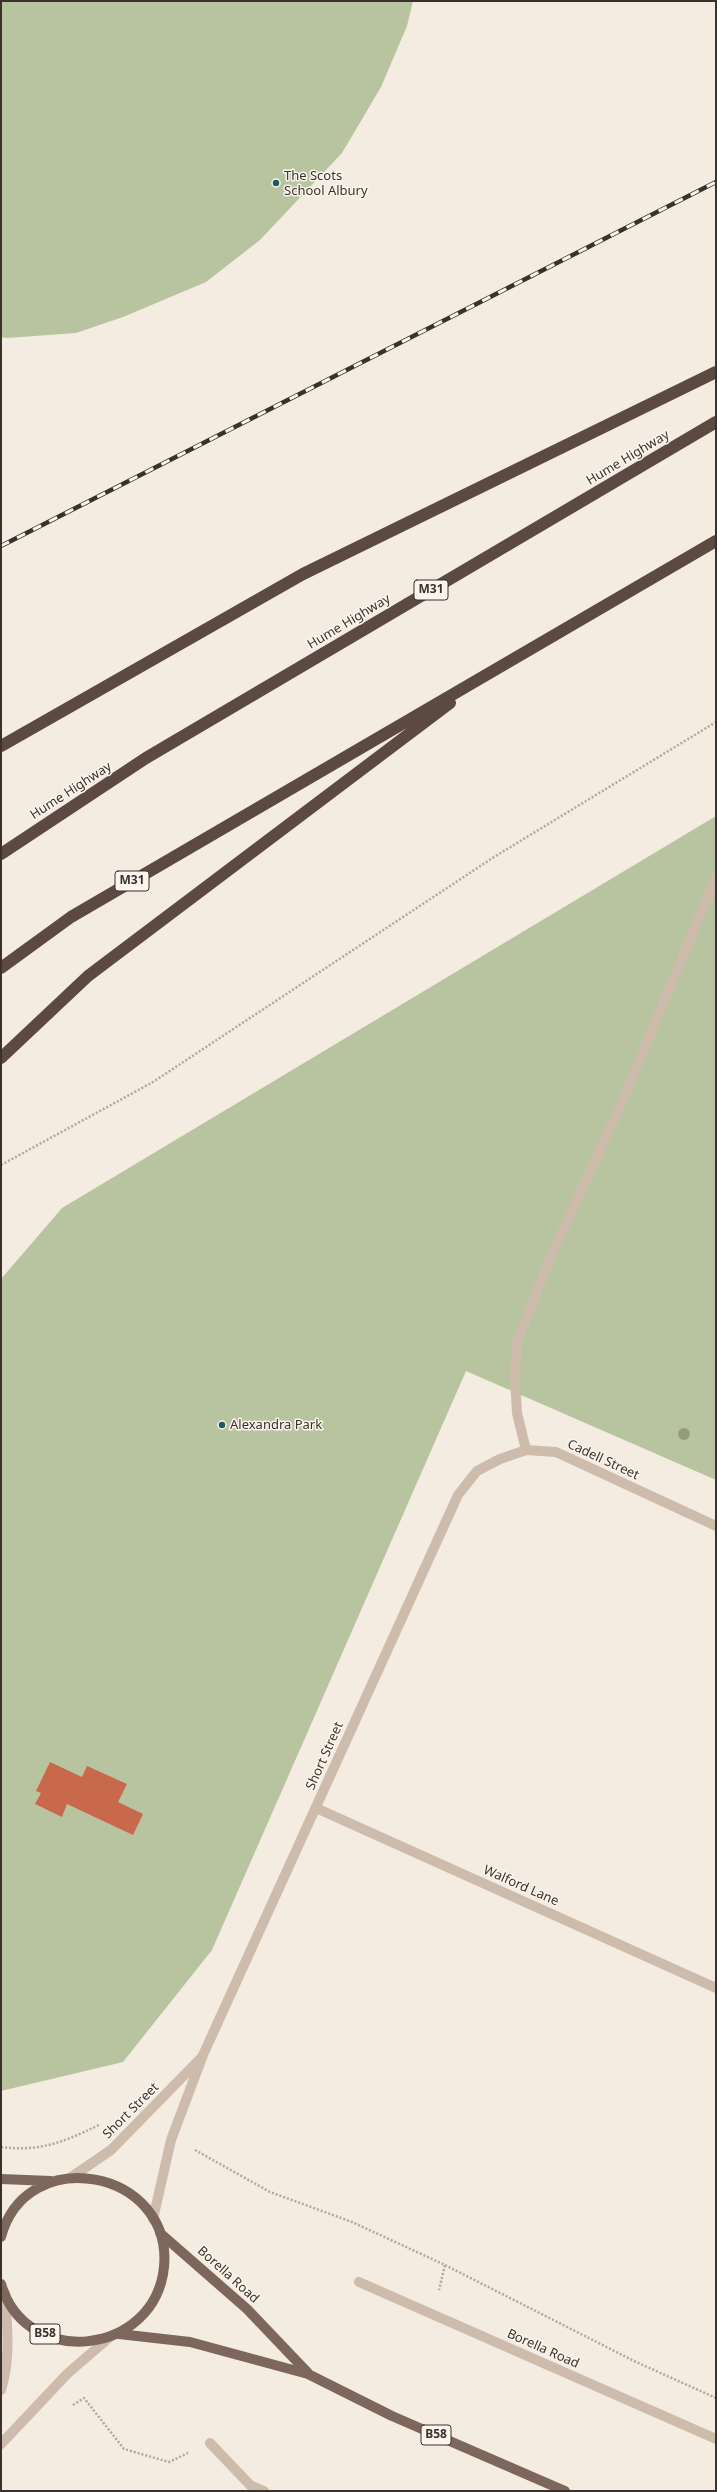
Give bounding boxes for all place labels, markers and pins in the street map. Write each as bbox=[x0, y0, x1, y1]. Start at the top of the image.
place label: The Scots School Albury bbox=[284, 168, 368, 199]
marker: The Scots School Albury bbox=[271, 178, 281, 188]
place label: Alexandra Park bbox=[230, 1417, 322, 1433]
marker: Alexandra Park bbox=[217, 1420, 227, 1430]

